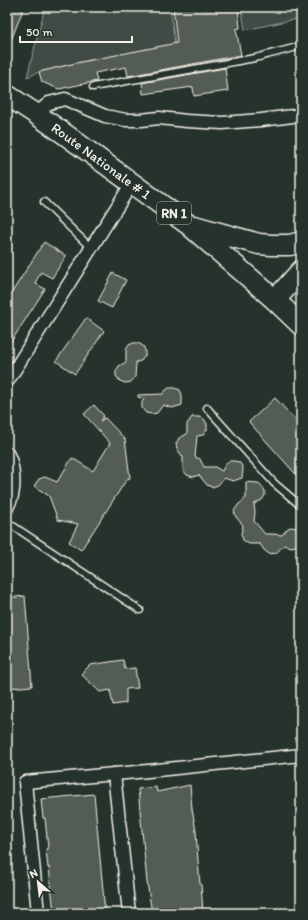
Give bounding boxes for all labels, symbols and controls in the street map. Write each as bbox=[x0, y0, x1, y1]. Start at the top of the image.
scale bar bbox=[20, 18, 132, 44]
text: 50 m bbox=[26, 25, 52, 39]
street label: Route Nationale # 1 bbox=[48, 119, 155, 203]
road number: RN 1 bbox=[157, 202, 191, 224]
north arrow bbox=[18, 862, 58, 902]
text: N bbox=[27, 866, 40, 881]

